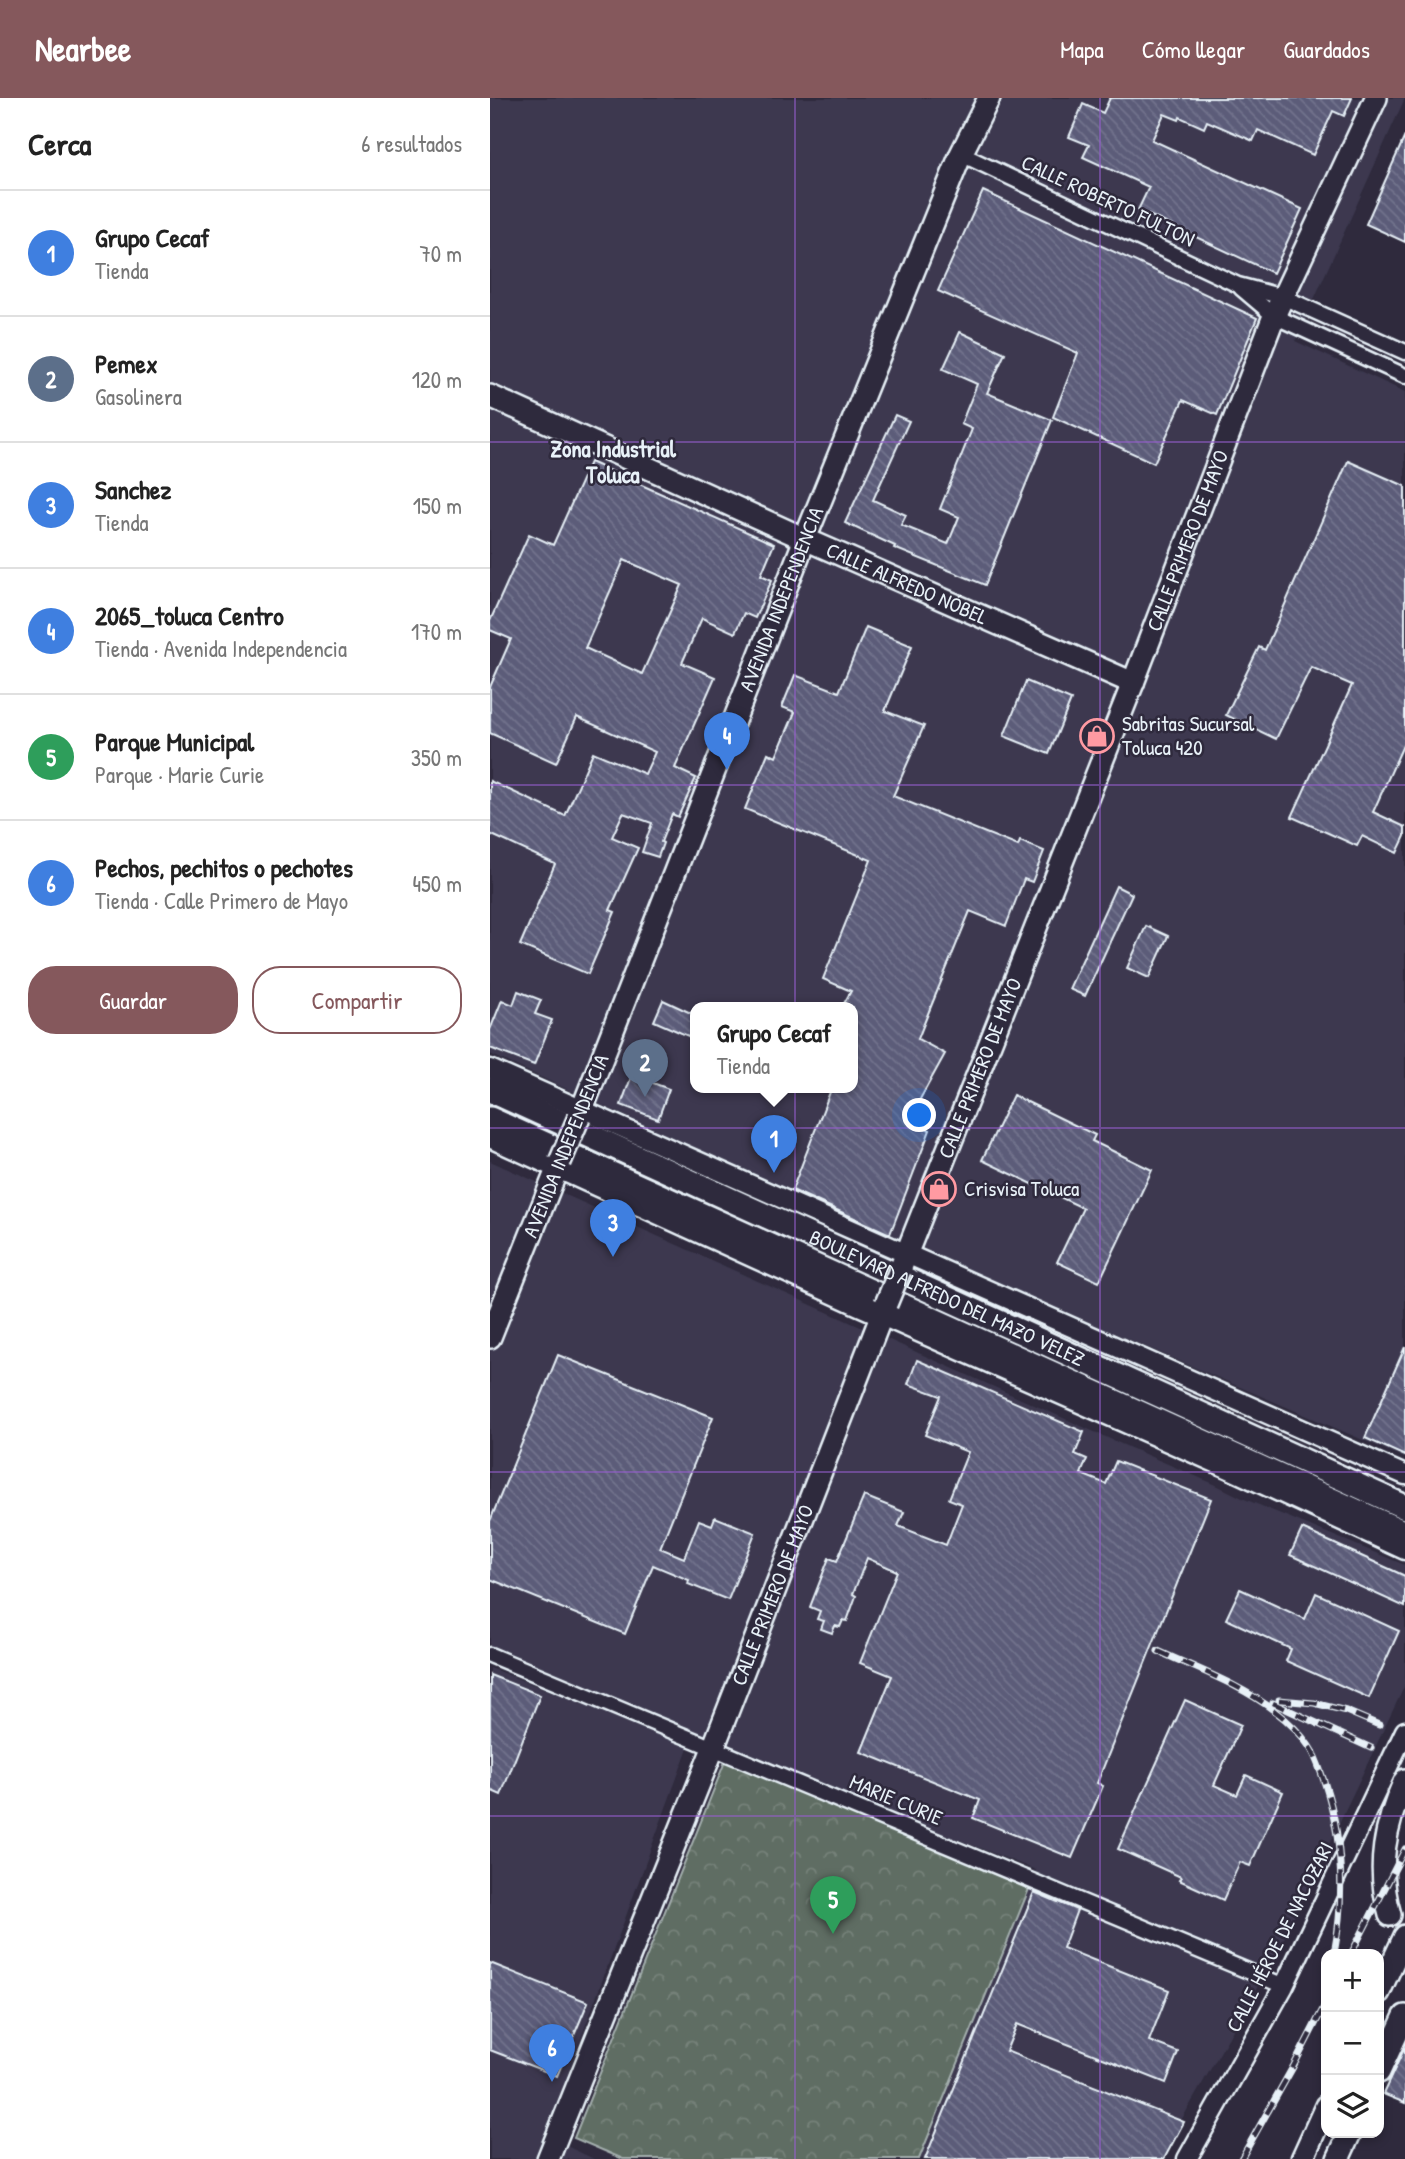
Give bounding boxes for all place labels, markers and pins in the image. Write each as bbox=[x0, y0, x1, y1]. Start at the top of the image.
place label: Sabritas Sucursal Toluca 420 bbox=[1122, 709, 1255, 762]
pin: 4 bbox=[704, 712, 750, 770]
shop icon: Sabritas Sucursal Toluca 420 bbox=[1078, 717, 1116, 755]
pin: 2 bbox=[622, 1039, 668, 1097]
pin: 1 bbox=[751, 1115, 797, 1173]
shop icon: Crisvisa Toluca bbox=[920, 1170, 958, 1208]
place label: Crisvisa Toluca bbox=[964, 1174, 1079, 1203]
pin: 3 bbox=[590, 1199, 636, 1257]
pin: 5 bbox=[810, 1876, 856, 1934]
pin: 6 bbox=[529, 2024, 575, 2082]

